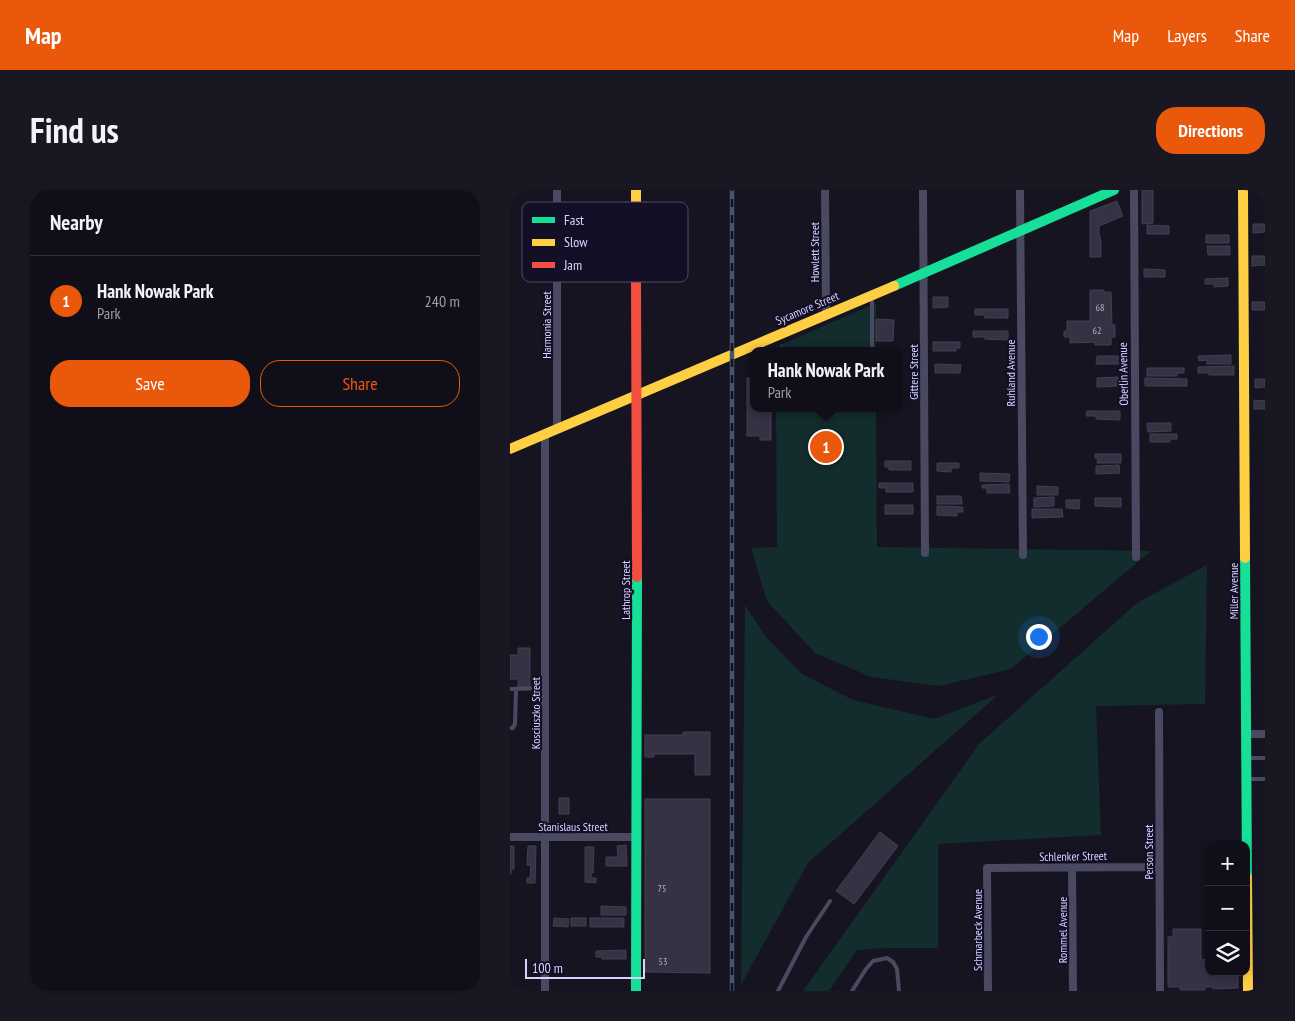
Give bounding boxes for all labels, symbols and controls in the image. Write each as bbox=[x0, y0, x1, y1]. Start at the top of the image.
text: Map bbox=[25, 20, 62, 51]
text: Map bbox=[1113, 24, 1139, 47]
text: Layers bbox=[1167, 24, 1207, 47]
text: Share bbox=[1235, 24, 1270, 47]
text: Find us bbox=[30, 107, 119, 153]
button: Directions bbox=[1156, 107, 1265, 154]
legend bbox=[522, 202, 688, 282]
text: Nearby bbox=[50, 209, 103, 236]
text: Fast bbox=[564, 211, 584, 229]
street label: Howlett Street bbox=[807, 221, 822, 282]
text: Slow bbox=[564, 233, 588, 251]
text: Jam bbox=[563, 256, 582, 274]
text: Hank Nowak Park bbox=[97, 279, 214, 303]
street label: Sycamore Street bbox=[773, 288, 842, 328]
text: 1 bbox=[62, 291, 70, 311]
text: 240 m bbox=[425, 291, 460, 311]
street label: Harmonia Street bbox=[539, 291, 554, 359]
house number: 68 bbox=[1096, 301, 1105, 314]
text: Park bbox=[97, 303, 121, 323]
house number: 62 bbox=[1093, 324, 1102, 337]
street label: Ruhland Avenue bbox=[1003, 340, 1018, 406]
street label: Oberlin Avenue bbox=[1115, 342, 1131, 406]
street label: Gittere Street bbox=[906, 344, 921, 400]
popup bbox=[750, 347, 902, 412]
text: Hank Nowak Park bbox=[768, 358, 884, 382]
button: Save bbox=[50, 360, 250, 407]
button: Share bbox=[260, 360, 460, 407]
text: Park bbox=[768, 382, 791, 402]
pin: 1 bbox=[810, 428, 842, 466]
street label: Lathrop Street bbox=[618, 560, 633, 620]
street label: Miller Avenue bbox=[1226, 563, 1241, 619]
your location bbox=[1026, 624, 1052, 650]
street label: Kosciuszko Street bbox=[528, 676, 543, 749]
street label: Stanislaus Street bbox=[538, 819, 608, 834]
street label: Person Street bbox=[1141, 824, 1156, 880]
map controls bbox=[1205, 841, 1250, 976]
button: + bbox=[1205, 841, 1250, 886]
street label: Schlenker Street bbox=[1039, 848, 1108, 864]
house number: 75 bbox=[658, 882, 667, 895]
button: − bbox=[1205, 886, 1250, 931]
street label: Schmarbeck Avenue bbox=[970, 889, 985, 971]
street label: Rommel Avenue bbox=[1055, 897, 1070, 963]
button: layers bbox=[1205, 931, 1250, 976]
house number: 53 bbox=[659, 955, 668, 968]
scale bar bbox=[525, 956, 645, 979]
text: 100 m bbox=[532, 959, 563, 977]

